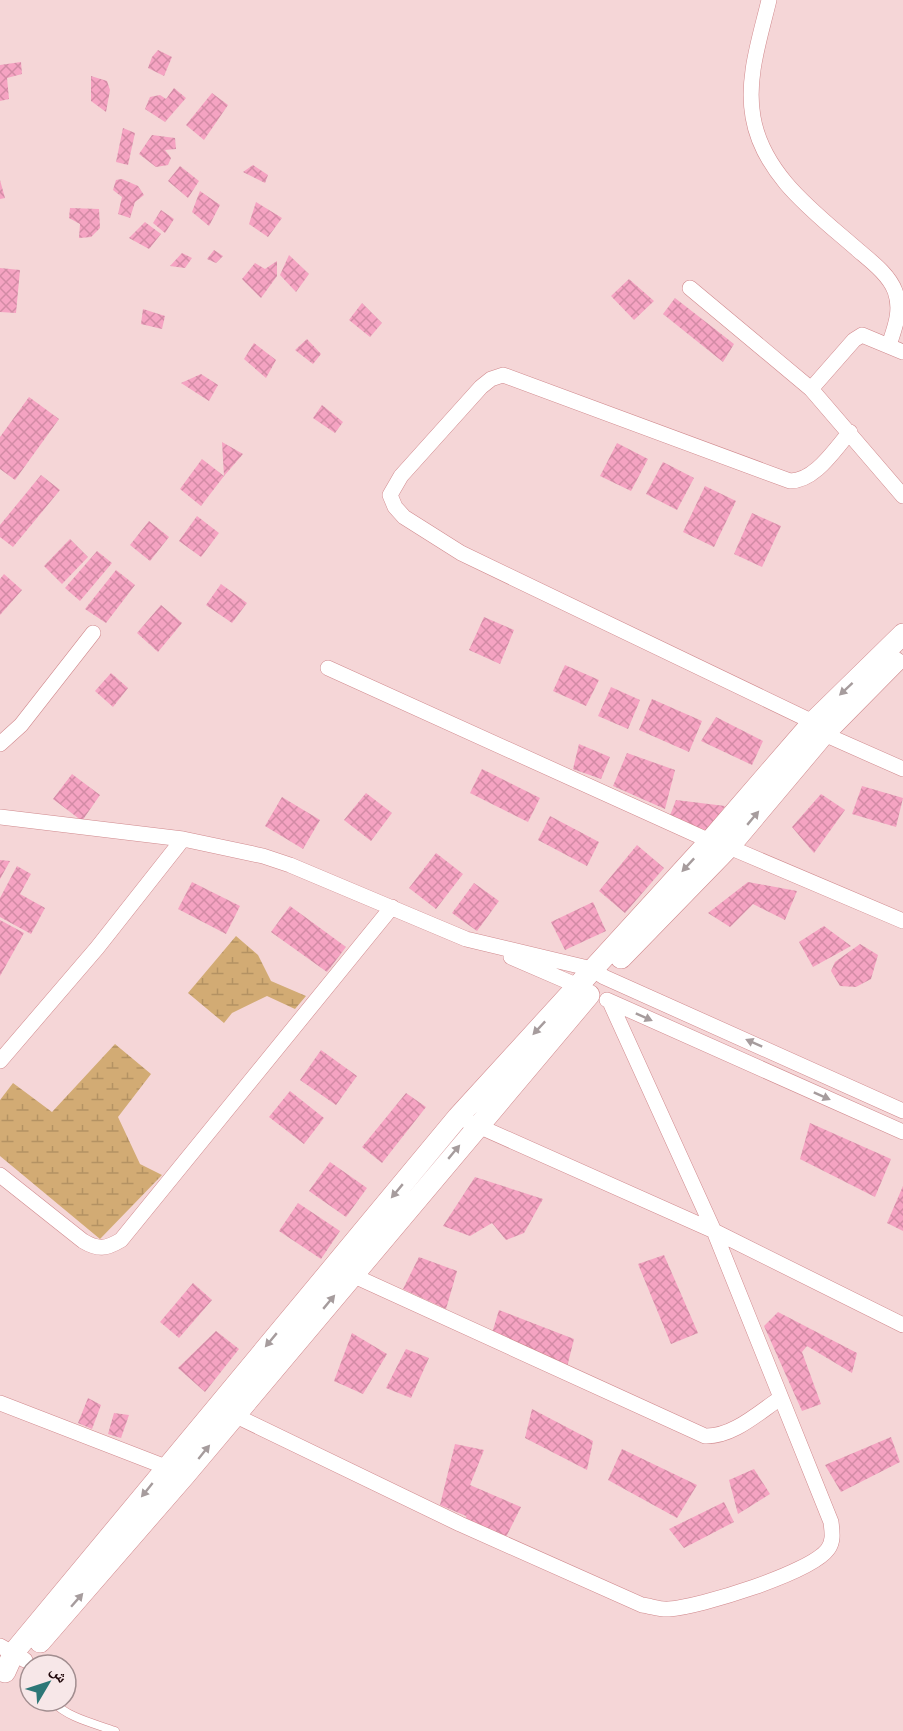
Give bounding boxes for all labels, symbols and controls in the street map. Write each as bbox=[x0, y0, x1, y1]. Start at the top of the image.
one-way arrow bbox=[838, 682, 853, 696]
one-way arrow bbox=[746, 811, 759, 826]
one-way arrow bbox=[681, 858, 695, 873]
one-way arrow bbox=[635, 1013, 653, 1022]
one-way arrow bbox=[532, 1021, 546, 1036]
one-way arrow bbox=[745, 1038, 763, 1048]
one-way arrow bbox=[813, 1092, 831, 1102]
one-way arrow bbox=[448, 1144, 461, 1160]
one-way arrow bbox=[391, 1183, 403, 1198]
one-way arrow bbox=[322, 1295, 335, 1310]
one-way arrow bbox=[265, 1332, 278, 1347]
one-way arrow bbox=[198, 1444, 211, 1460]
one-way arrow bbox=[140, 1482, 153, 1498]
one-way arrow bbox=[70, 1592, 84, 1607]
north arrow bbox=[18, 1653, 78, 1713]
text: ش bbox=[46, 1660, 74, 1687]

